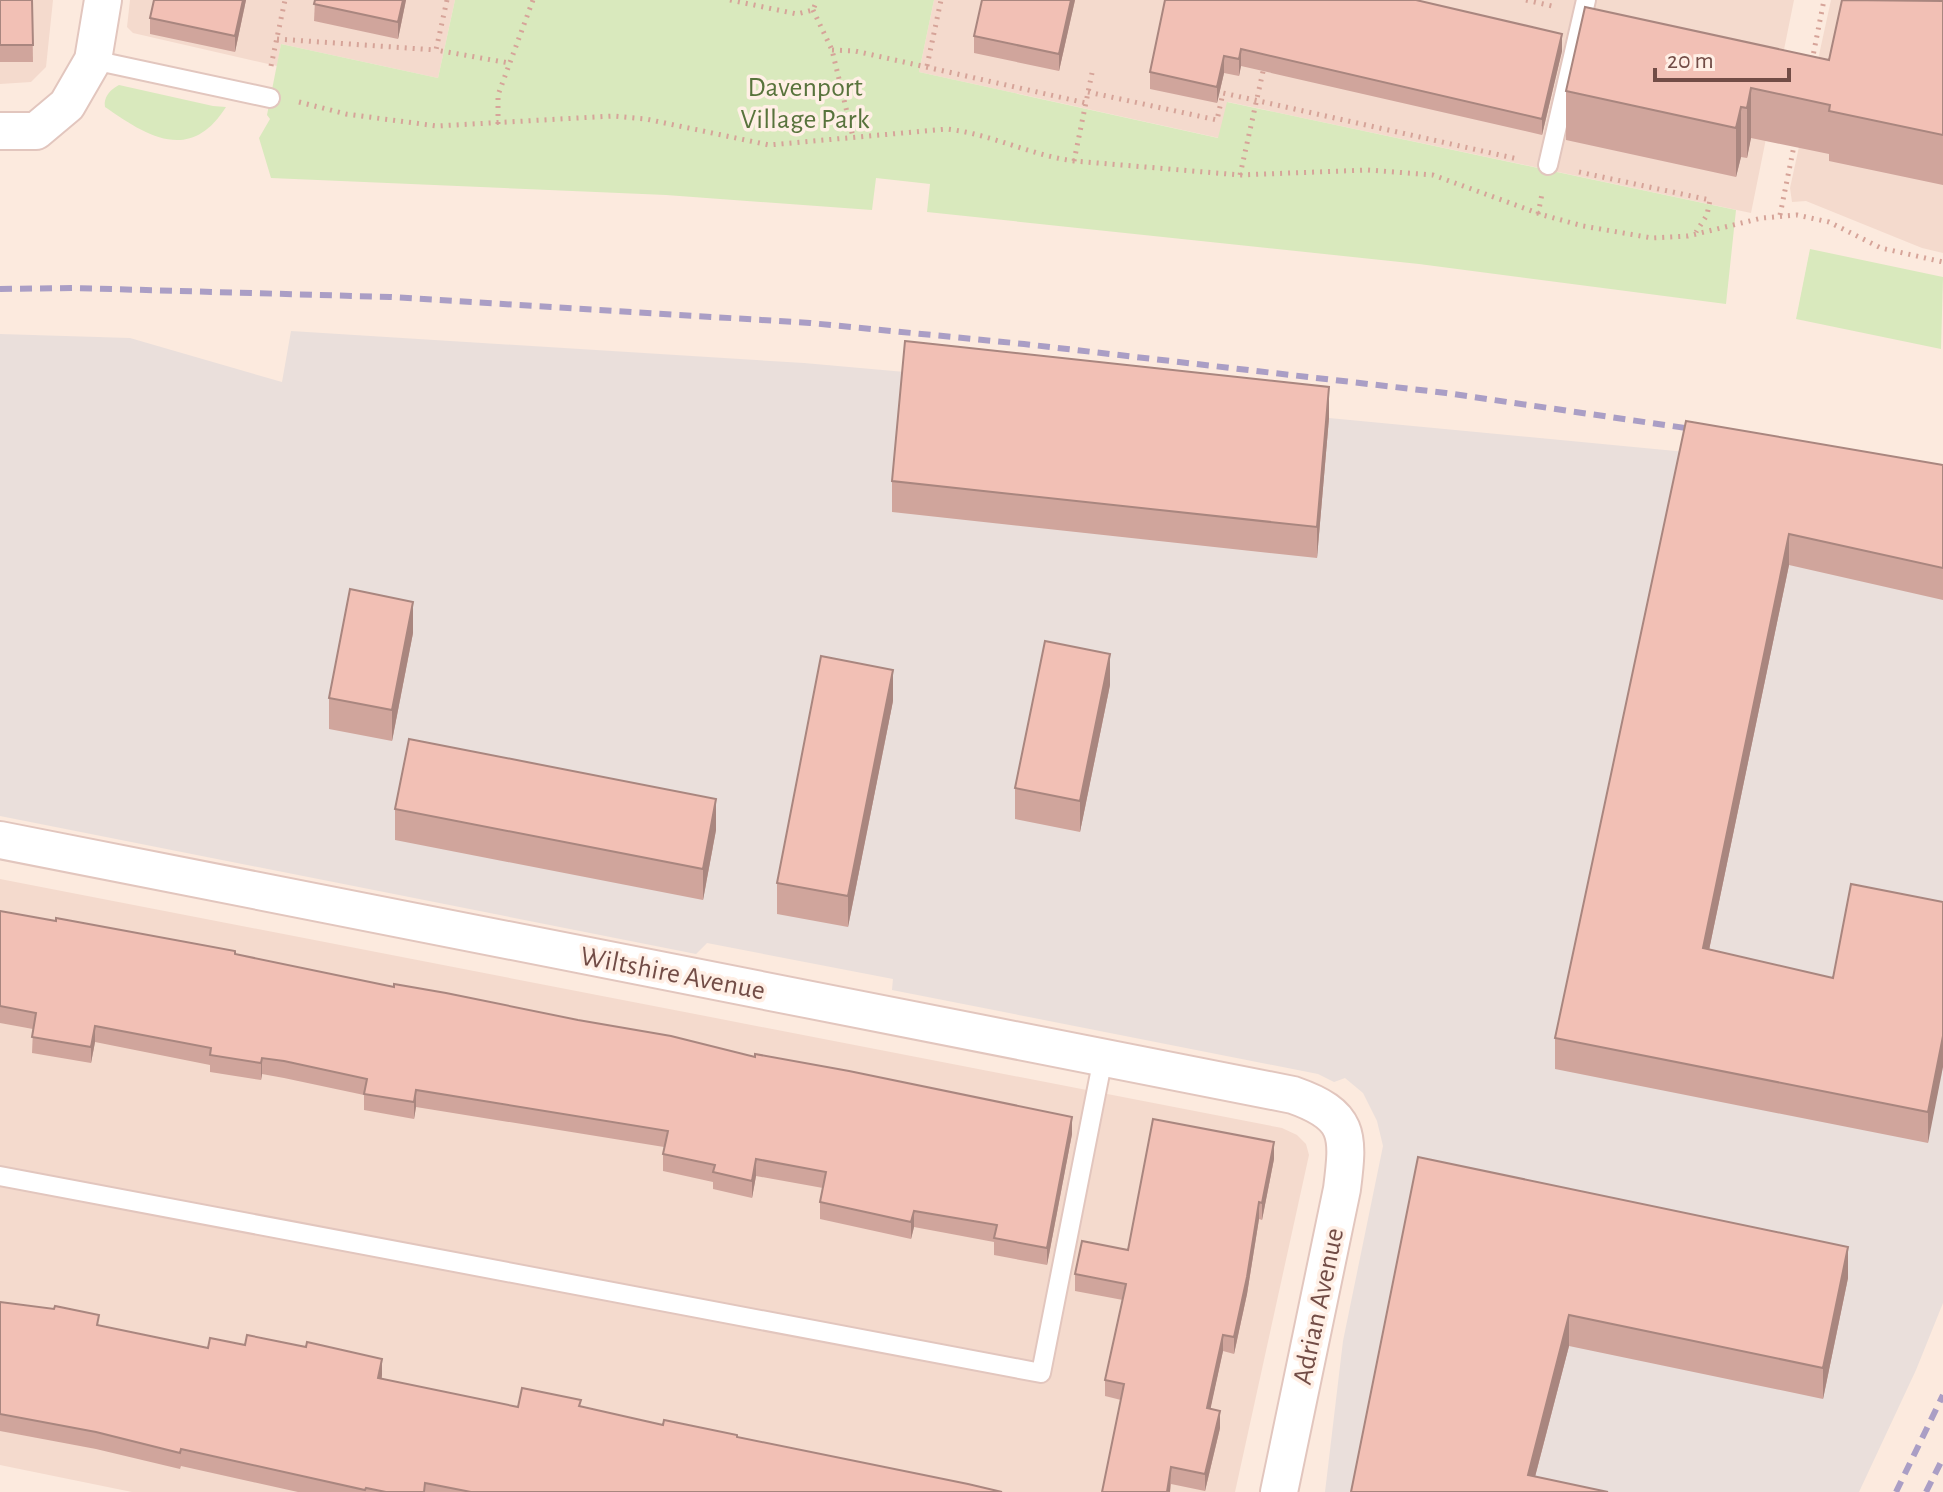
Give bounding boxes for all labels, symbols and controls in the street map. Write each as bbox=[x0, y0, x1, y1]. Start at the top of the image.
scale bar bbox=[1655, 32, 1789, 82]
text: 20 m bbox=[1667, 49, 1714, 73]
park label: Davenport Village Park bbox=[741, 74, 870, 134]
street label: Wiltshire Avenue bbox=[578, 942, 767, 1006]
street label: Adrian Avenue bbox=[1289, 1226, 1349, 1387]

